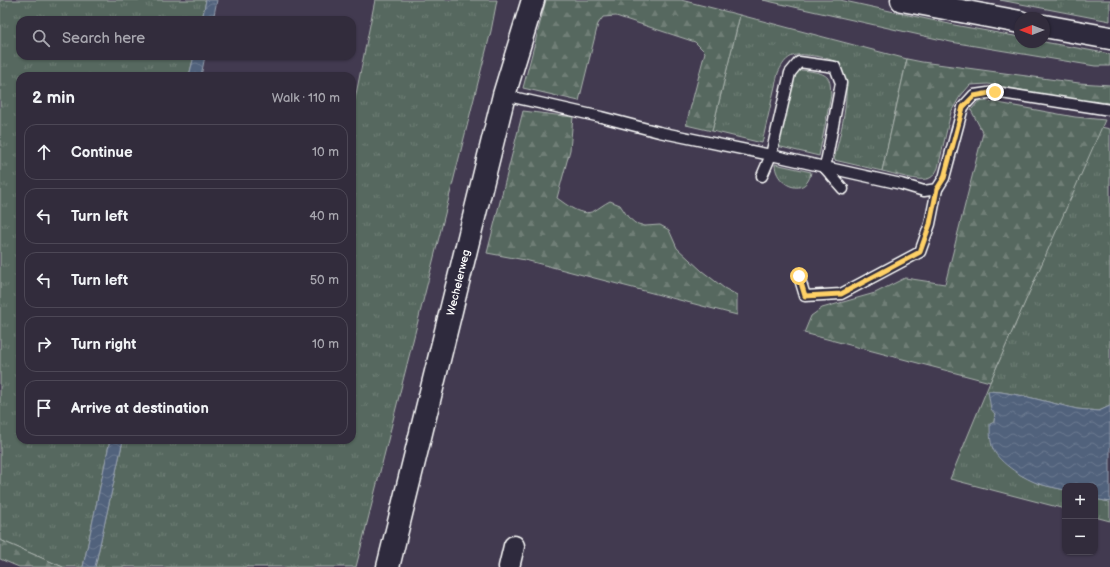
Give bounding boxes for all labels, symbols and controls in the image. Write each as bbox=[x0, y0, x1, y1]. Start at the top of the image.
north arrow bbox=[1014, 12, 1050, 48]
search box bbox=[16, 16, 356, 60]
icon: search bbox=[30, 27, 52, 49]
text: Search here bbox=[62, 29, 145, 48]
route end bbox=[986, 83, 1004, 101]
text: 2 min bbox=[32, 88, 75, 108]
text: Walk · 110 m bbox=[272, 90, 340, 106]
icon: ahead bbox=[33, 141, 55, 163]
text: Continue bbox=[71, 143, 133, 162]
text: 10 m bbox=[312, 144, 339, 160]
icon: left bbox=[33, 205, 55, 227]
text: Turn left bbox=[71, 207, 128, 226]
text: 40 m bbox=[309, 208, 339, 224]
street label: Wechelerweg bbox=[444, 248, 473, 317]
route start bbox=[790, 267, 808, 285]
icon: left bbox=[33, 269, 55, 291]
text: Turn left bbox=[71, 271, 128, 290]
text: 50 m bbox=[310, 272, 339, 288]
icon: right bbox=[33, 333, 55, 355]
text: Turn right bbox=[71, 335, 136, 354]
text: 10 m bbox=[312, 336, 339, 352]
icon: arrive bbox=[33, 397, 55, 419]
text: Arrive at destination bbox=[71, 399, 209, 418]
map controls bbox=[1062, 483, 1098, 555]
button: + bbox=[1062, 483, 1098, 519]
button: − bbox=[1062, 519, 1098, 555]

